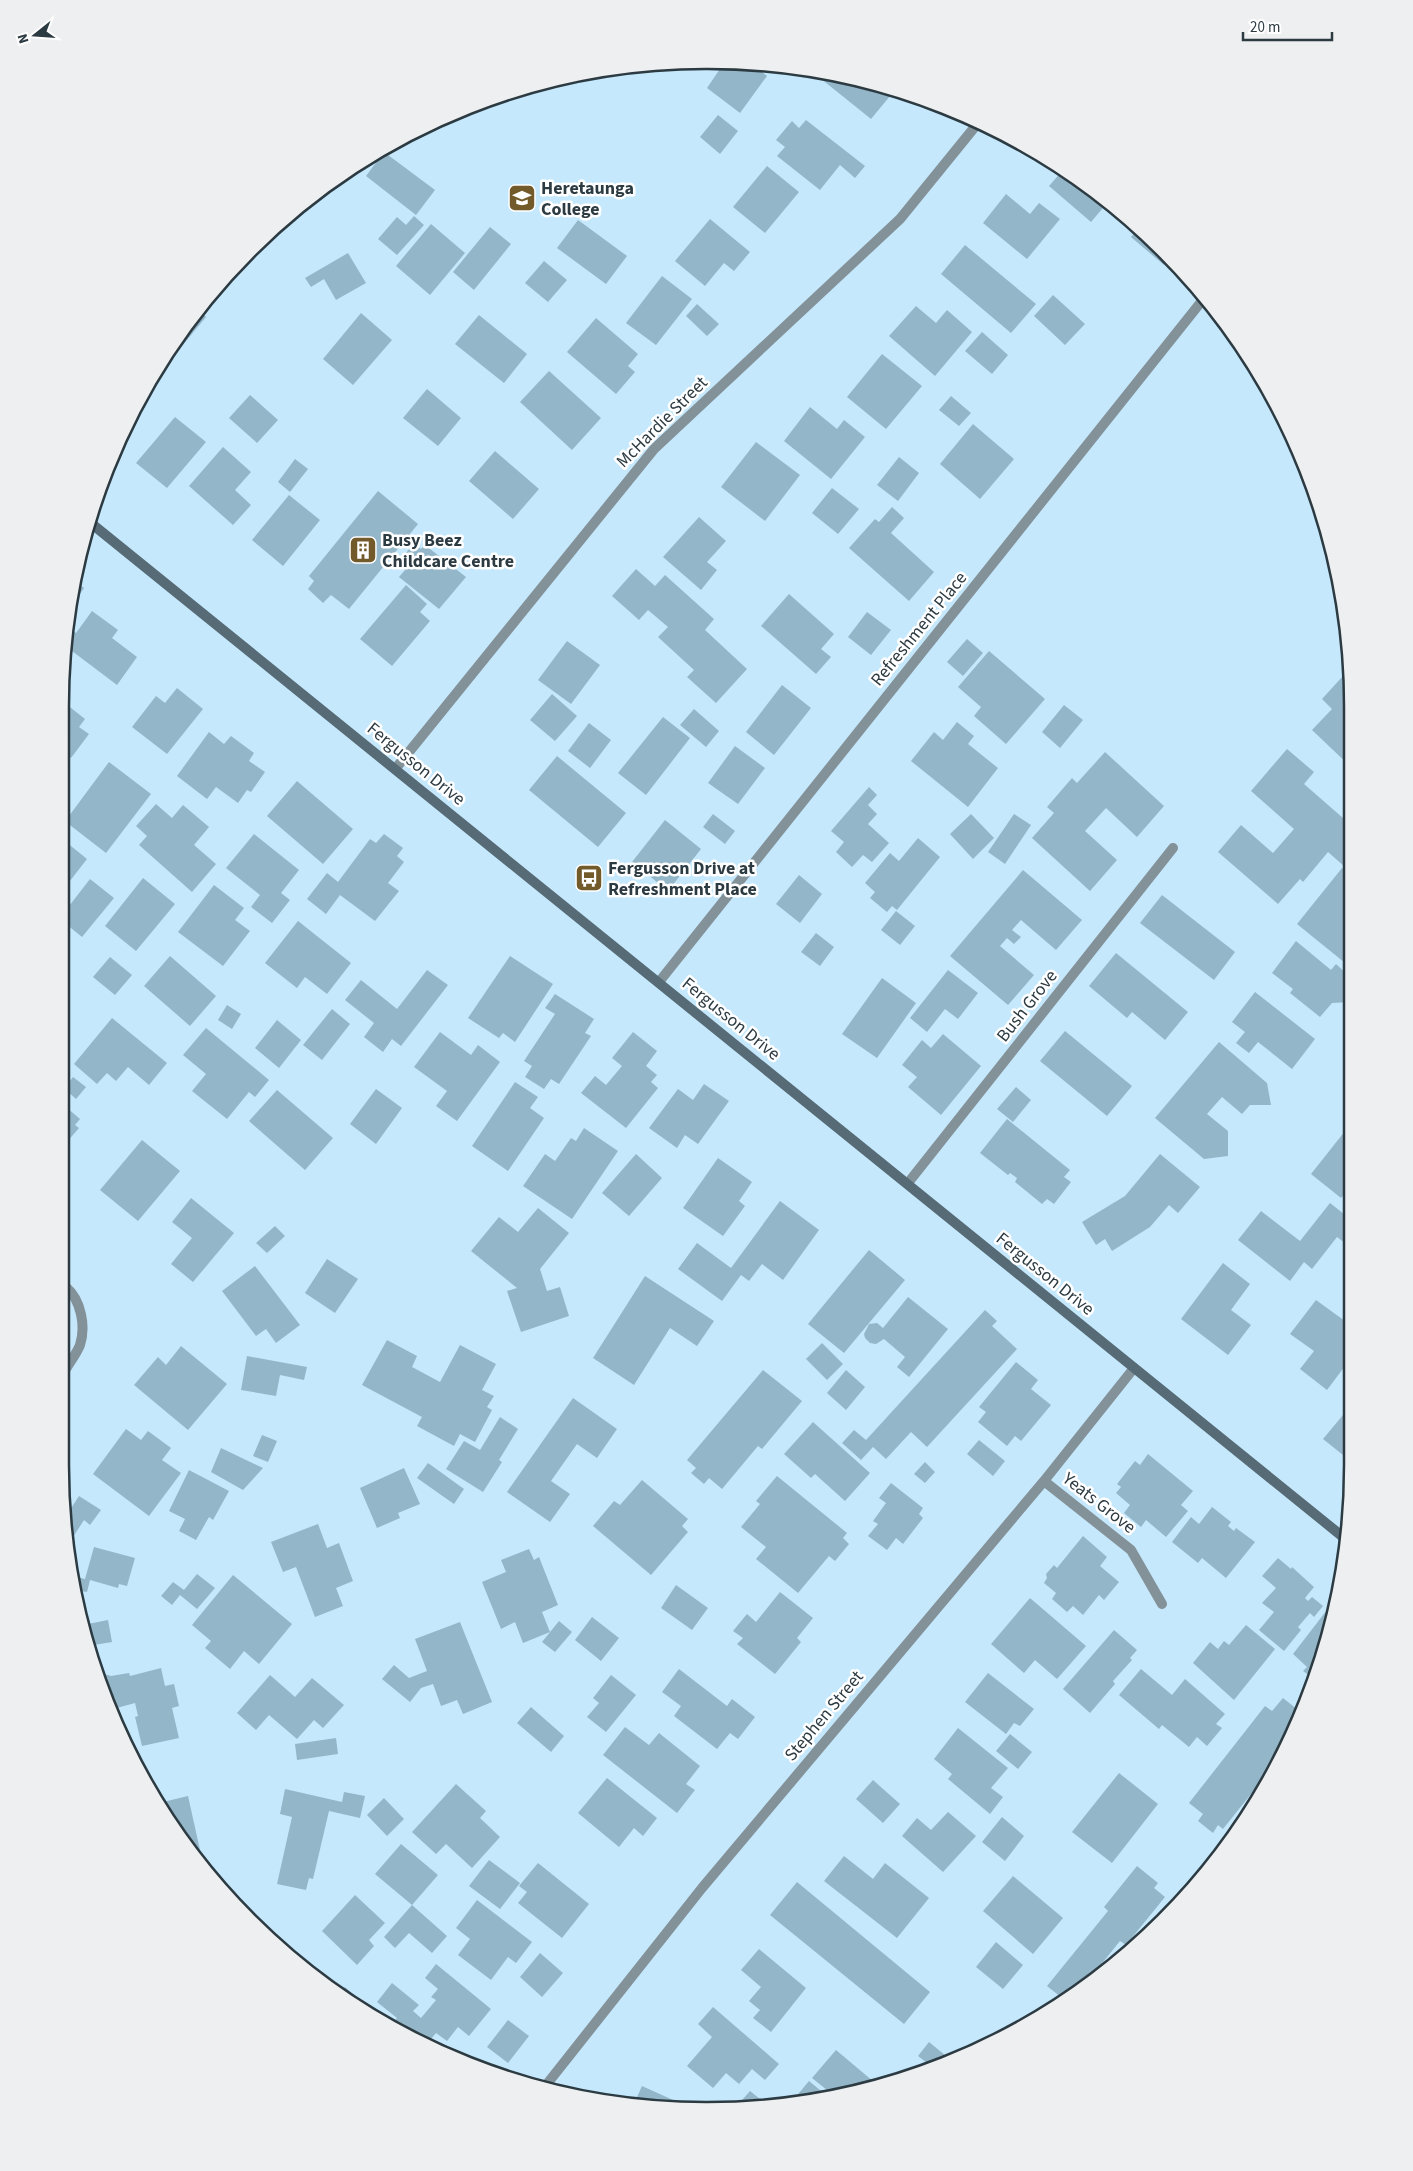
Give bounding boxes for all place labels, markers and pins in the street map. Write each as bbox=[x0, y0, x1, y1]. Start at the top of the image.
place label: Heretaunga College bbox=[541, 176, 634, 222]
school or university icon: Heretaunga College bbox=[507, 183, 537, 213]
place label: Busy Beez Childcare Centre bbox=[382, 528, 514, 574]
building icon: Busy Beez Childcare Centre bbox=[348, 535, 378, 565]
place label: Fergusson Drive at Refreshment Place bbox=[608, 856, 757, 902]
bus stop icon: Fergusson Drive at Refreshment Place bbox=[574, 863, 604, 893]

